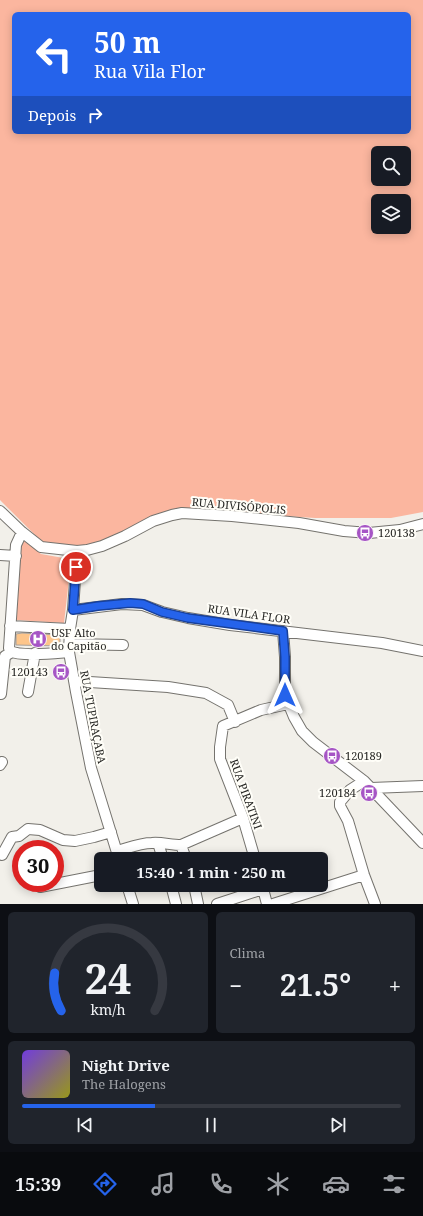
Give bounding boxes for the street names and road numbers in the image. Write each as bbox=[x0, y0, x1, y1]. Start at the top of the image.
street label: RUA DIVISÓPOLIS bbox=[191, 494, 287, 517]
street label: RUA VILA FLOR bbox=[207, 600, 292, 627]
street label: RUA TUPIRAÇABA bbox=[77, 669, 110, 765]
street label: RUA PIRATINI bbox=[227, 757, 266, 831]

